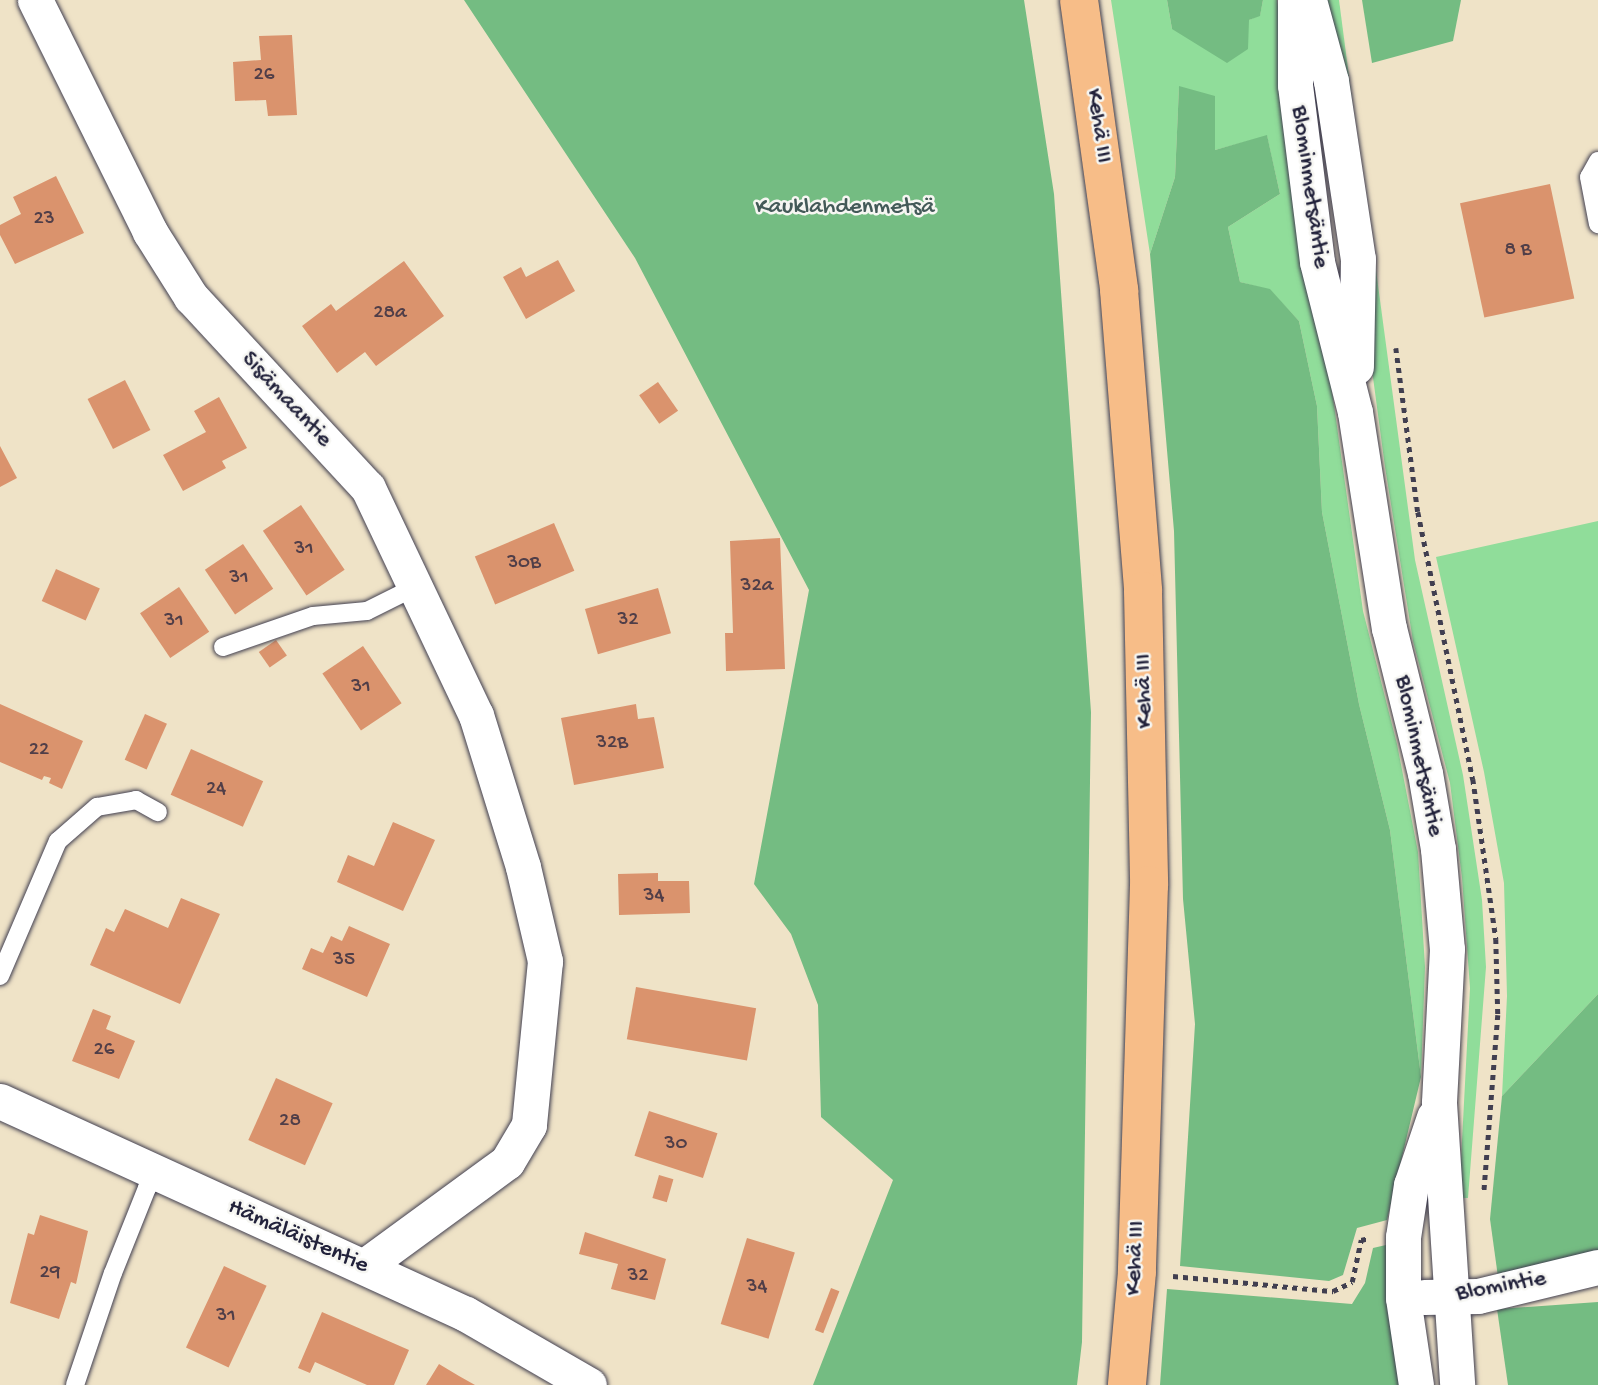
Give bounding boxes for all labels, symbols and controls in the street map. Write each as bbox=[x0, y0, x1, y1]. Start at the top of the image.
house number: 26 bbox=[254, 63, 274, 89]
street label: Kehä III bbox=[1079, 87, 1117, 165]
street label: Blominmetsäntie bbox=[1283, 104, 1335, 270]
park label: Kauklahdenmetsä bbox=[755, 194, 935, 222]
house number: 23 bbox=[33, 207, 55, 233]
house number: 8 B bbox=[1504, 238, 1532, 264]
house number: 28a bbox=[373, 301, 407, 327]
street label: Sisämaantie bbox=[234, 346, 338, 454]
house number: 31 bbox=[294, 537, 314, 563]
house number: 30B bbox=[507, 551, 541, 577]
house number: 31 bbox=[229, 566, 249, 592]
house number: 32a bbox=[741, 574, 773, 600]
house number: 32 bbox=[617, 608, 639, 634]
house number: 31 bbox=[164, 609, 184, 635]
street label: Kehä III bbox=[1130, 653, 1160, 729]
street label: Blominmetsäntie bbox=[1387, 673, 1449, 839]
house number: 31 bbox=[351, 675, 371, 701]
house number: 32B bbox=[596, 731, 628, 757]
house number: 22 bbox=[29, 738, 49, 764]
house number: 24 bbox=[206, 777, 226, 803]
house number: 34 bbox=[644, 884, 664, 910]
house number: 35 bbox=[333, 948, 355, 974]
house number: 26 bbox=[94, 1038, 114, 1064]
house number: 28 bbox=[279, 1109, 301, 1135]
house number: 30 bbox=[665, 1132, 687, 1158]
street label: Hämäläistentie bbox=[223, 1193, 373, 1281]
street label: Kehä III bbox=[1120, 1220, 1152, 1296]
house number: 29 bbox=[40, 1261, 60, 1287]
house number: 32 bbox=[627, 1264, 649, 1290]
street label: Blomintie bbox=[1454, 1265, 1548, 1309]
house number: 34 bbox=[747, 1275, 767, 1301]
house number: 31 bbox=[216, 1304, 236, 1330]

